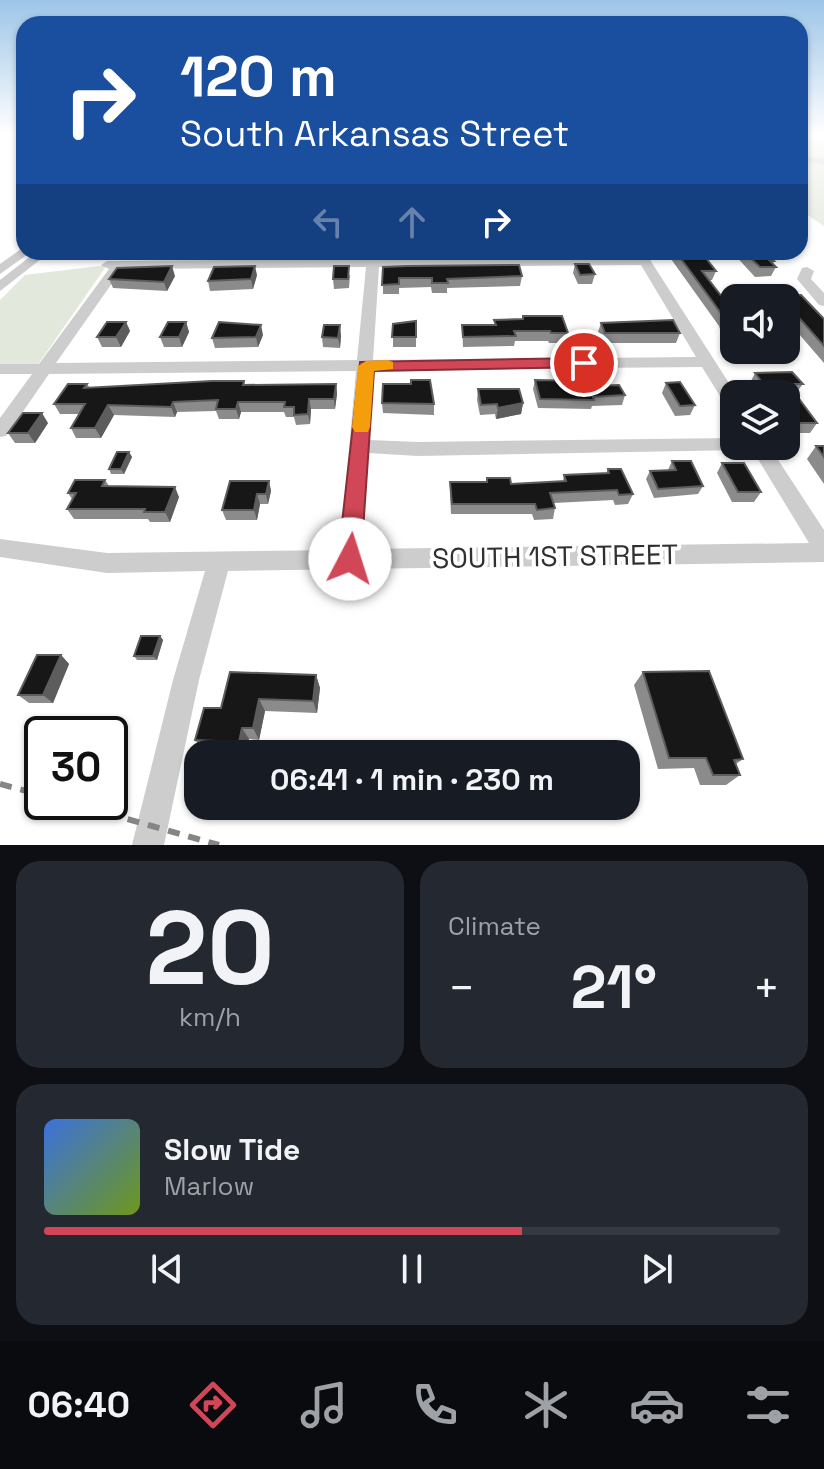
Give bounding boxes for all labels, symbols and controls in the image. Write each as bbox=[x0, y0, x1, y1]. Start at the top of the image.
text: 120 m bbox=[180, 41, 337, 112]
icon: right bbox=[48, 48, 152, 152]
text: South Arkansas Street bbox=[180, 111, 569, 157]
icon: left bbox=[306, 200, 350, 244]
icon: ahead bbox=[390, 200, 434, 244]
icon: right bbox=[474, 200, 518, 244]
map controls bbox=[720, 284, 800, 460]
button: sound bbox=[720, 284, 800, 364]
pin bbox=[550, 329, 618, 397]
icon: arrive bbox=[562, 341, 606, 385]
button: layers bbox=[720, 380, 800, 460]
position arrow bbox=[308, 517, 392, 601]
street label: SOUTH 1ST STREET bbox=[432, 536, 678, 576]
speed limit sign: 30 bbox=[24, 716, 128, 820]
text: 06:41 · 1 min · 230 m bbox=[270, 760, 554, 799]
text: 20 bbox=[145, 882, 275, 1014]
text: Climate bbox=[448, 909, 541, 943]
text: 21° bbox=[571, 949, 657, 1026]
text: − bbox=[448, 960, 475, 1016]
text: + bbox=[753, 960, 780, 1016]
text: km/h bbox=[179, 1000, 241, 1034]
text: Slow Tide bbox=[164, 1130, 300, 1169]
text: Marlow bbox=[164, 1169, 254, 1203]
icon: previous bbox=[145, 1247, 189, 1291]
icon: pause bbox=[390, 1247, 434, 1291]
icon: next bbox=[635, 1247, 679, 1291]
icon: directions bbox=[185, 1377, 241, 1433]
icon: music bbox=[296, 1377, 352, 1433]
icon: phone bbox=[407, 1377, 463, 1433]
icon: climate bbox=[518, 1377, 574, 1433]
icon: car bbox=[629, 1377, 685, 1433]
icon: filters bbox=[740, 1377, 796, 1433]
text: 06:40 bbox=[28, 1382, 130, 1428]

